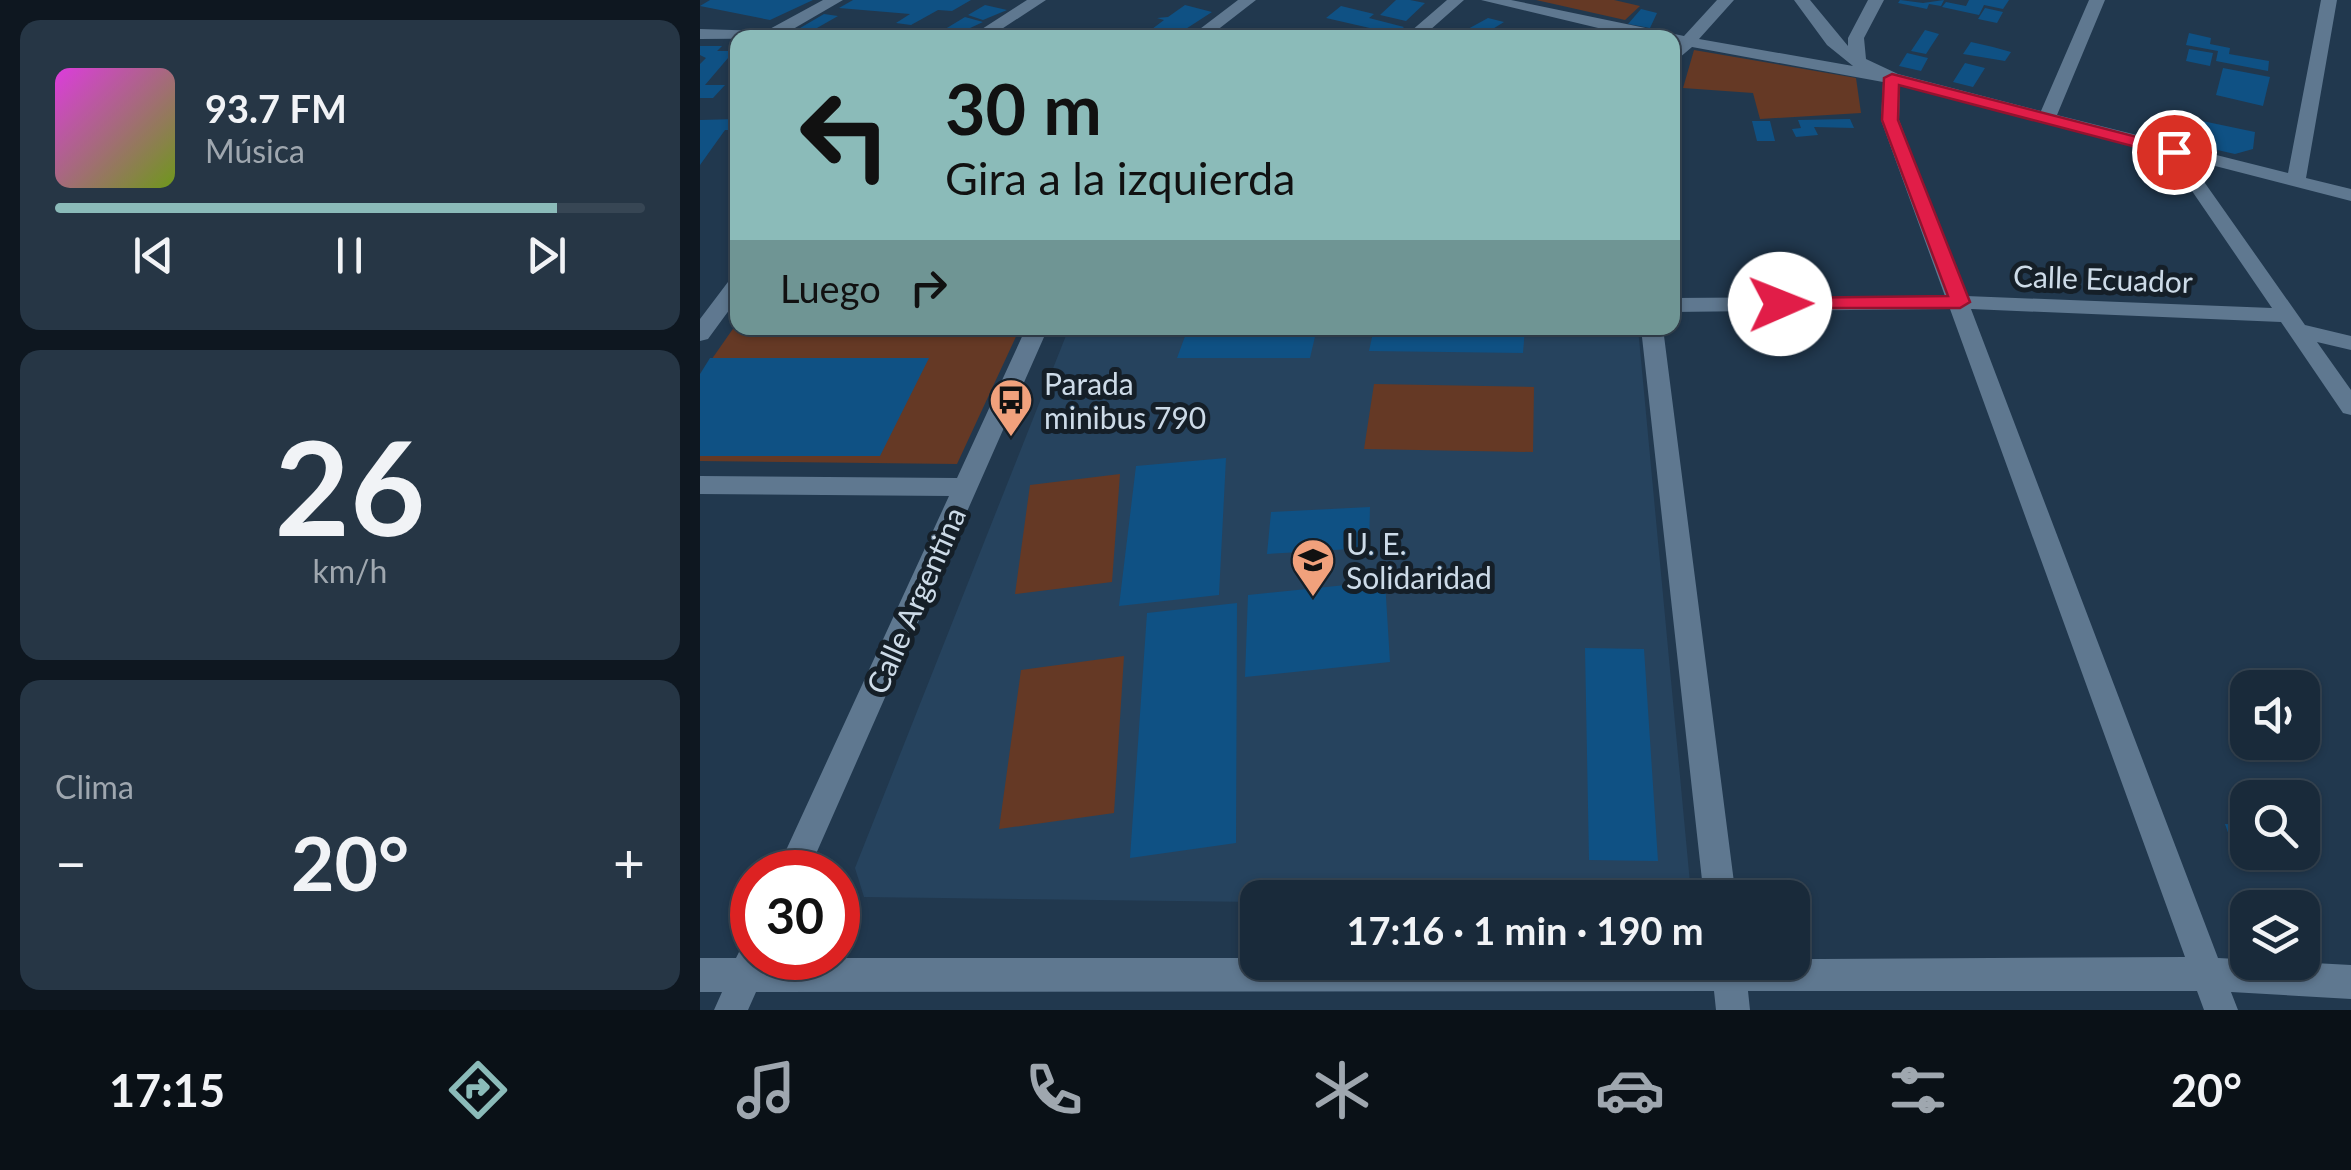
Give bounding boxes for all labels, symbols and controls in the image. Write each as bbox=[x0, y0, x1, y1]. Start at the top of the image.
text: 30 m bbox=[945, 66, 1102, 150]
icon: left bbox=[780, 70, 910, 200]
text: 93.7 FM bbox=[205, 85, 347, 131]
pin bbox=[2132, 110, 2217, 195]
icon: arrive bbox=[2147, 125, 2202, 180]
text: Música bbox=[205, 131, 305, 170]
text: Gira a la izquierda bbox=[945, 151, 1295, 205]
icon: previous bbox=[126, 228, 181, 283]
icon: pause bbox=[322, 228, 377, 283]
icon: next bbox=[519, 228, 574, 283]
position arrow bbox=[1728, 252, 1832, 356]
street label: Calle Ecuador bbox=[2012, 257, 2194, 299]
icon: right bbox=[901, 260, 956, 315]
text: Luego bbox=[780, 265, 881, 311]
place label: Parada minibus 790 bbox=[1044, 365, 1206, 435]
bus stop icon: Parada minibus 790 bbox=[988, 377, 1034, 438]
text: 26 bbox=[275, 408, 425, 564]
street label: Calle Argentina bbox=[858, 501, 972, 699]
place label: U. E. Solidaridad bbox=[1346, 525, 1492, 595]
school or university icon: U. E. Solidaridad bbox=[1290, 537, 1336, 598]
text: km/h bbox=[313, 551, 387, 590]
map controls bbox=[2230, 670, 2320, 980]
button: sound bbox=[2230, 670, 2320, 760]
text: Clima bbox=[55, 767, 134, 806]
button: search bbox=[2230, 780, 2320, 870]
text: 20° bbox=[291, 817, 409, 907]
text: − bbox=[55, 829, 87, 895]
text: + bbox=[613, 829, 645, 895]
speed limit sign: 30 bbox=[730, 850, 860, 980]
button: layers bbox=[2230, 890, 2320, 980]
text: 17:16 · 1 min · 190 m bbox=[1346, 907, 1704, 953]
icon: directions bbox=[443, 1055, 513, 1125]
icon: music bbox=[731, 1055, 801, 1125]
icon: phone bbox=[1019, 1055, 1089, 1125]
icon: climate bbox=[1307, 1055, 1377, 1125]
icon: car bbox=[1595, 1055, 1665, 1125]
icon: filters bbox=[1883, 1055, 1953, 1125]
text: 17:15 bbox=[109, 1063, 225, 1117]
text: 20° bbox=[2171, 1063, 2242, 1117]

